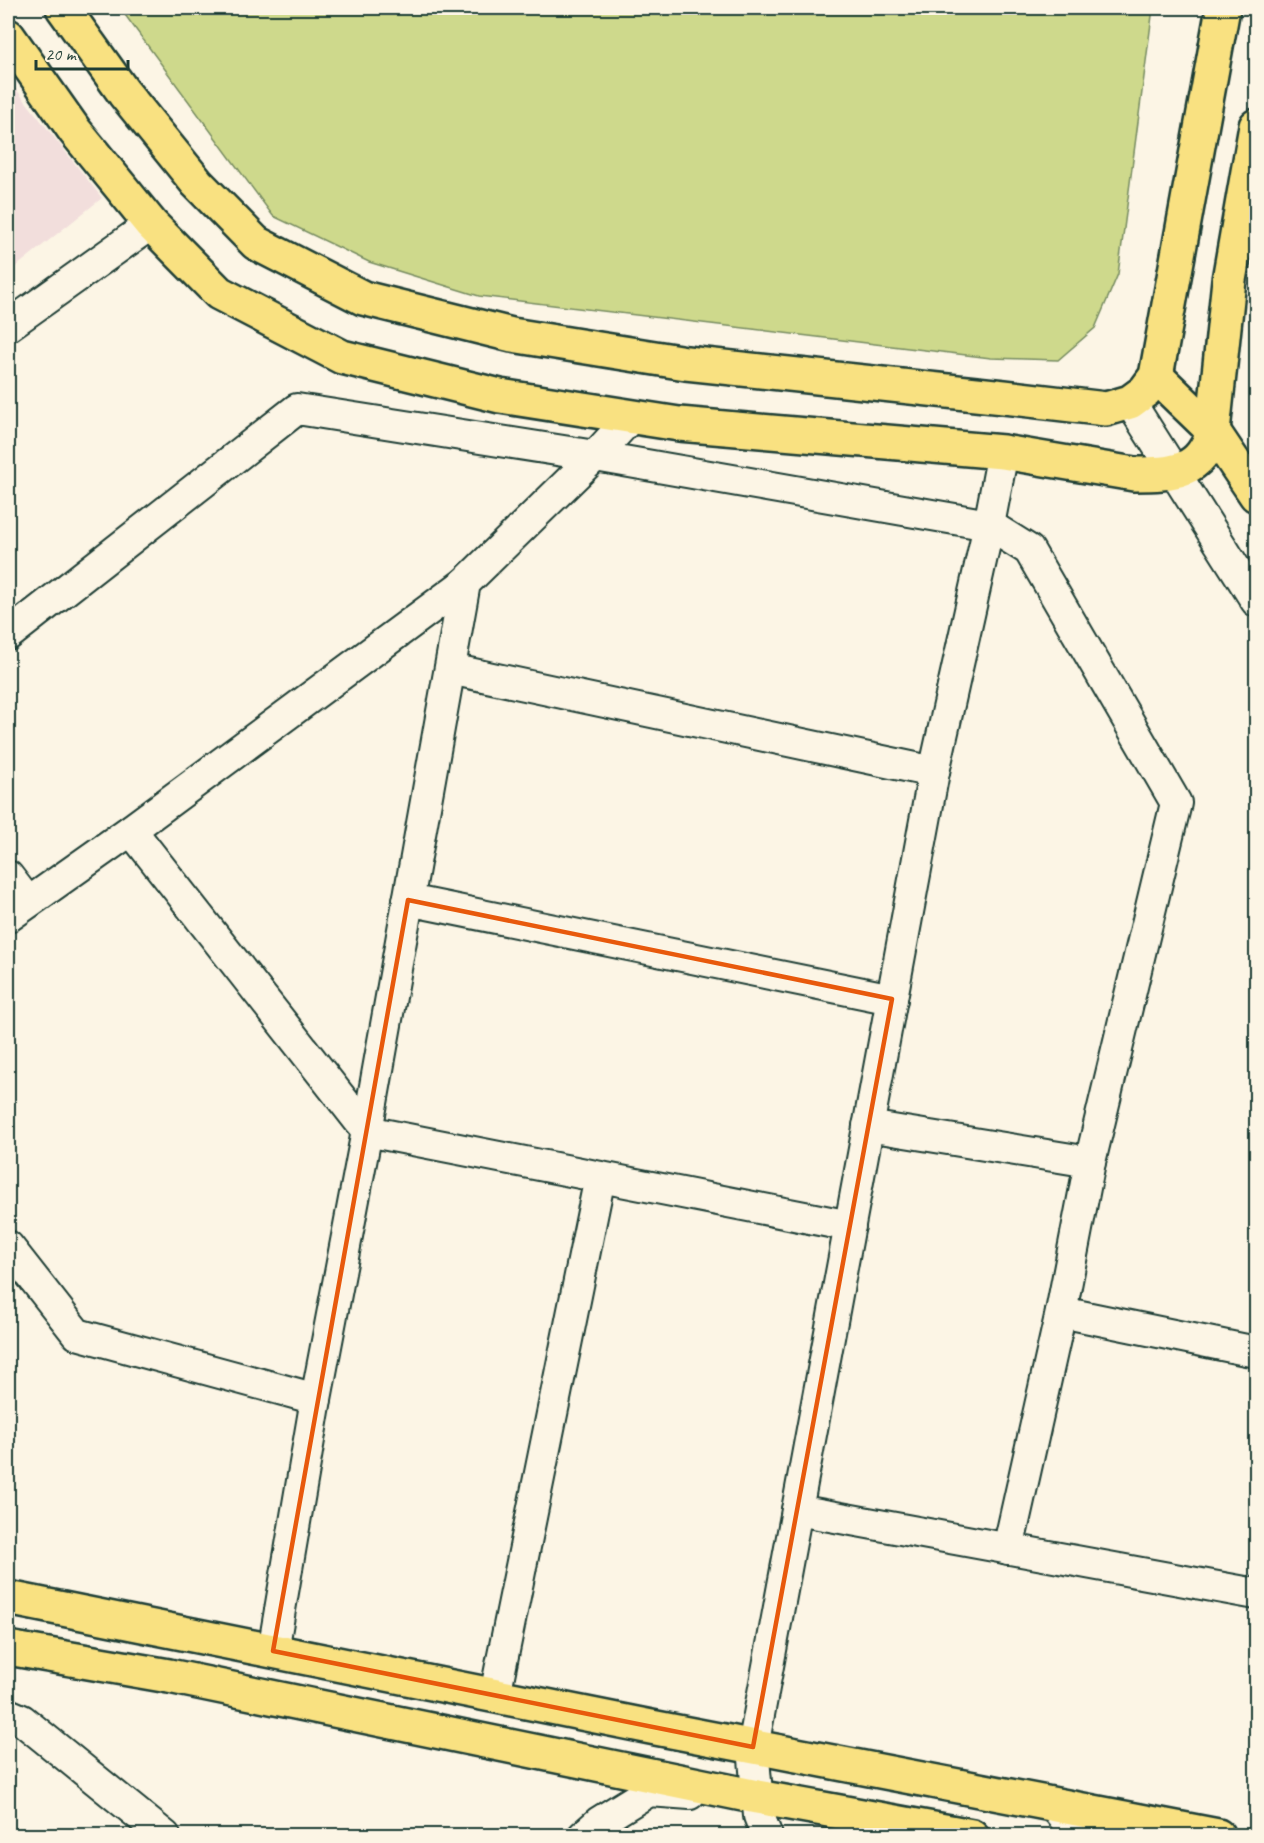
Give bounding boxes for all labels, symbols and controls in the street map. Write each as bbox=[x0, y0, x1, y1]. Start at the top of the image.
scale bar bbox=[36, 33, 128, 71]
text: 20 m bbox=[45, 43, 78, 65]

